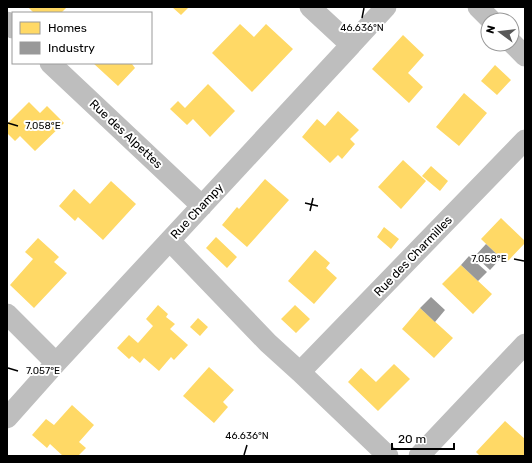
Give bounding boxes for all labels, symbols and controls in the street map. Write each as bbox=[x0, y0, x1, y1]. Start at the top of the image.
legend bbox=[12, 12, 152, 64]
north arrow bbox=[480, 12, 520, 52]
text: Homes bbox=[48, 21, 87, 35]
text: 46.636°N bbox=[340, 22, 384, 34]
text: N bbox=[484, 24, 498, 35]
text: Industry bbox=[48, 41, 95, 55]
street label: Rue des Alpettes bbox=[87, 97, 165, 171]
text: 7.058°E bbox=[25, 120, 61, 132]
street label: Rue Champy bbox=[168, 180, 227, 242]
street label: Rue des Charmilles bbox=[371, 213, 455, 299]
text: 7.058°E bbox=[471, 253, 507, 265]
text: 7.057°E bbox=[26, 365, 60, 377]
scale bar bbox=[392, 425, 454, 451]
text: 46.636°N bbox=[225, 430, 269, 442]
text: 20 m bbox=[398, 432, 426, 446]

